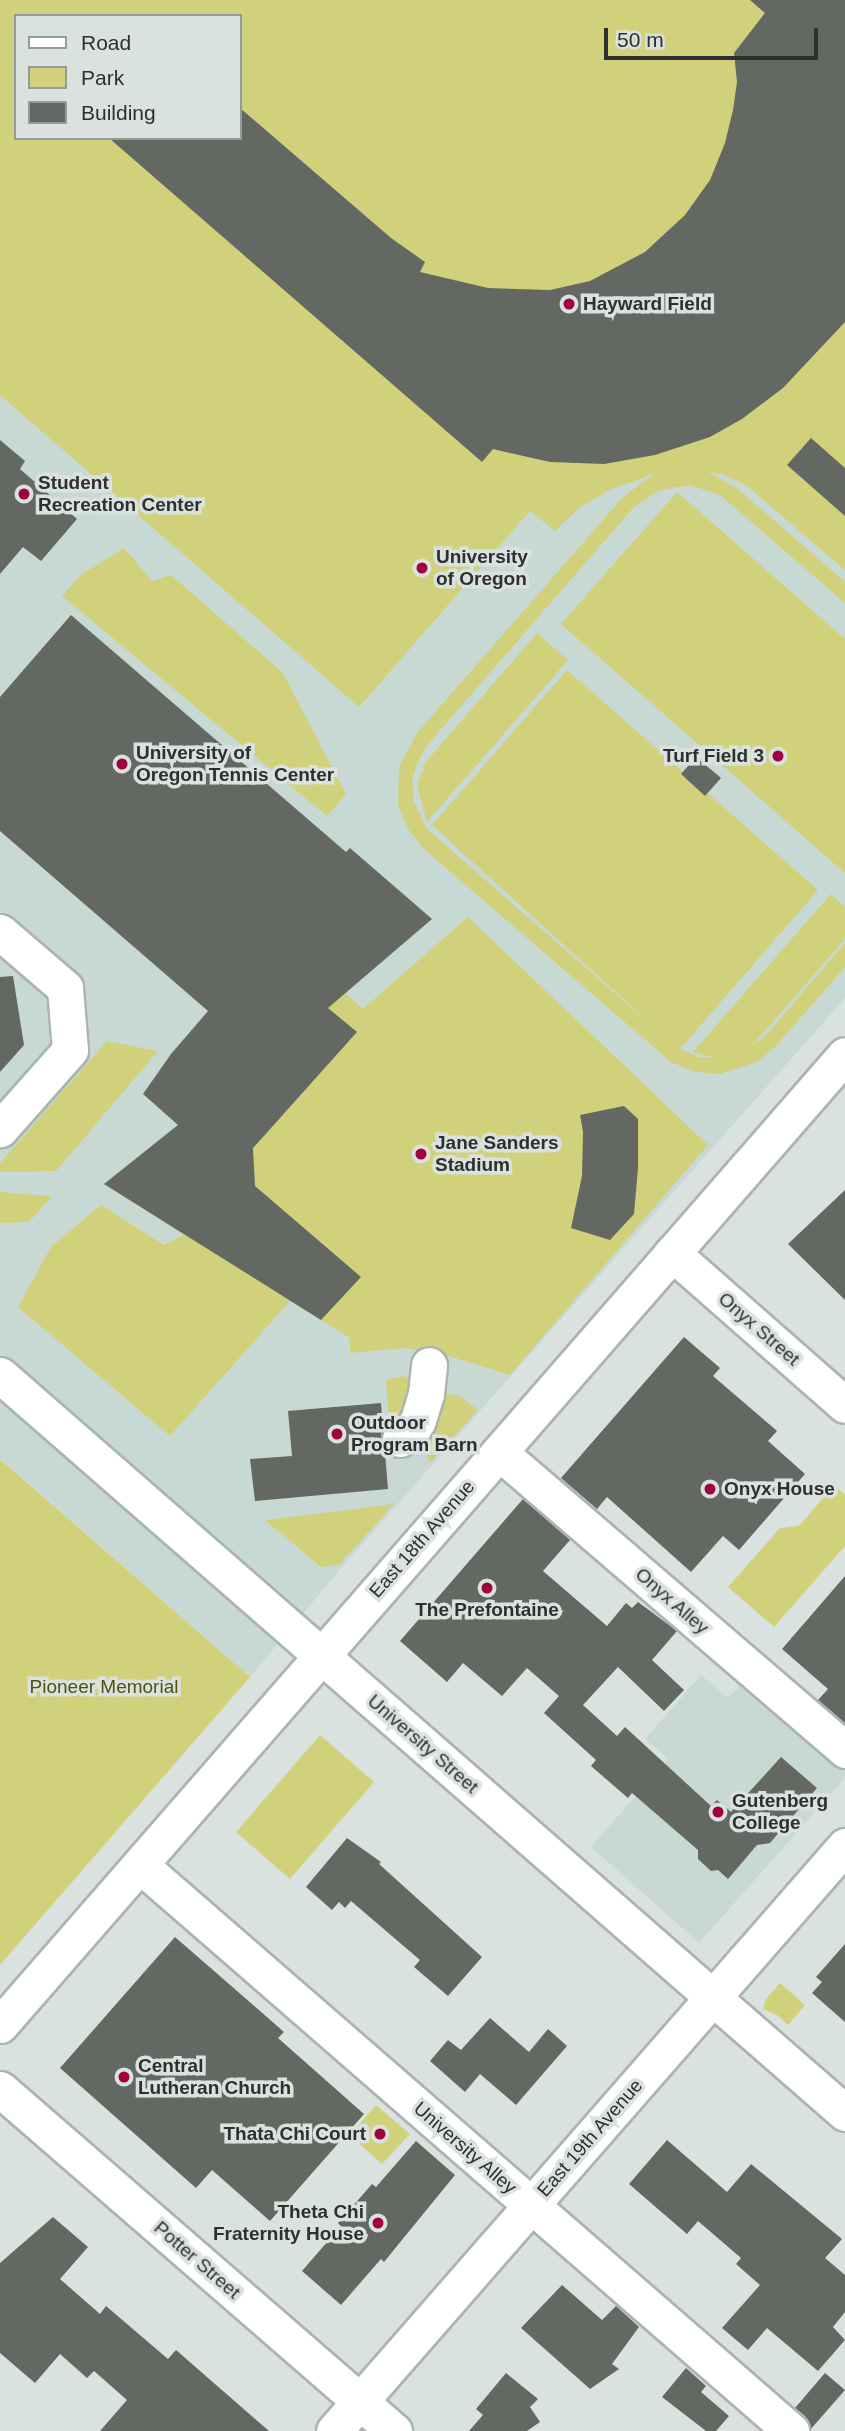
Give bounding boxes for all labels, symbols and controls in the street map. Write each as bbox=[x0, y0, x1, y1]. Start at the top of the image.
legend bbox=[14, 14, 242, 140]
scale bar bbox=[607, 14, 820, 58]
text: 50 m bbox=[617, 28, 664, 51]
text: Road bbox=[81, 31, 131, 54]
text: Park bbox=[81, 66, 124, 89]
text: Building bbox=[81, 101, 156, 124]
place label: Hayward Field bbox=[583, 293, 712, 315]
marker: Hayward Field bbox=[561, 296, 577, 312]
place label: Student Recreation Center bbox=[38, 472, 202, 516]
marker: Student Recreation Center bbox=[16, 486, 32, 502]
place label: University of Oregon bbox=[436, 546, 528, 590]
marker: University of Oregon bbox=[414, 560, 430, 576]
place label: University of Oregon Tennis Center bbox=[136, 742, 334, 786]
place label: Turf Field 3 bbox=[663, 745, 764, 767]
marker: Turf Field 3 bbox=[770, 748, 786, 764]
marker: University of Oregon Tennis Center bbox=[114, 756, 130, 772]
place label: Jane Sanders Stadium bbox=[435, 1132, 559, 1176]
marker: Jane Sanders Stadium bbox=[413, 1146, 429, 1162]
street label: Onyx Street bbox=[714, 1287, 804, 1371]
place label: Outdoor Program Barn bbox=[351, 1412, 478, 1456]
marker: Outdoor Program Barn bbox=[329, 1426, 345, 1442]
street label: East 18th Avenue bbox=[364, 1475, 480, 1603]
place label: Onyx House bbox=[724, 1478, 835, 1500]
marker: Onyx House bbox=[702, 1481, 718, 1497]
street label: Onyx Alley bbox=[630, 1563, 714, 1639]
marker: The Prefontaine bbox=[479, 1580, 495, 1596]
place label: The Prefontaine bbox=[415, 1599, 559, 1621]
park label: Pioneer Memorial bbox=[30, 1676, 178, 1698]
street label: University Street bbox=[363, 1690, 483, 1798]
place label: Gutenberg College bbox=[732, 1790, 828, 1834]
marker: Gutenberg College bbox=[710, 1804, 726, 1820]
place label: Central Lutheran Church bbox=[138, 2055, 291, 2099]
marker: Central Lutheran Church bbox=[116, 2069, 132, 2085]
street label: East 19th Avenue bbox=[532, 2074, 648, 2202]
street label: University Alley bbox=[409, 2097, 521, 2199]
place label: Thata Chi Court bbox=[224, 2123, 366, 2145]
marker: Thata Chi Court bbox=[372, 2126, 388, 2142]
place label: Theta Chi Fraternity House bbox=[213, 2201, 364, 2245]
marker: Theta Chi Fraternity House bbox=[370, 2215, 386, 2231]
street label: Potter Street bbox=[149, 2216, 245, 2304]

